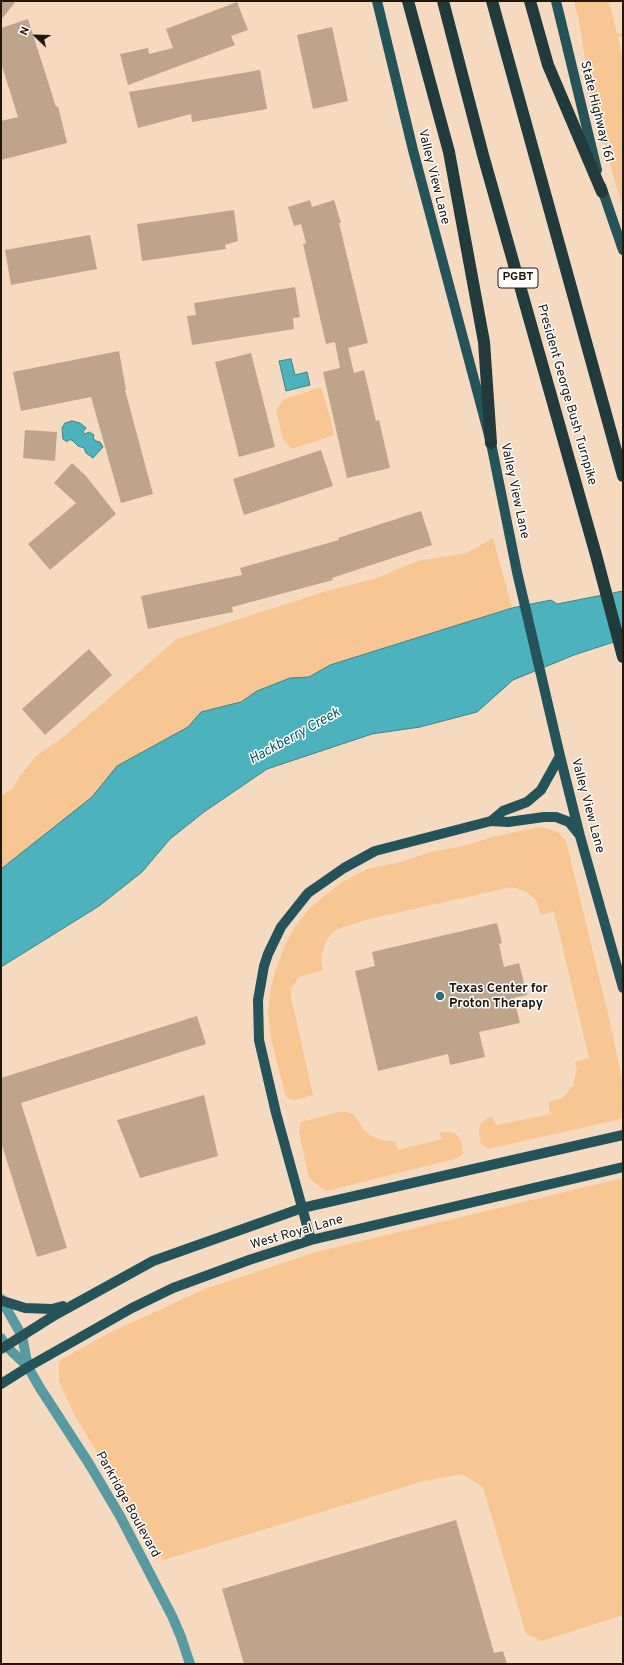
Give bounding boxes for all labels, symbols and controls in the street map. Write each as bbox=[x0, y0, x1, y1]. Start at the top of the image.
north arrow bbox=[16, 16, 56, 56]
text: N bbox=[17, 25, 33, 38]
street label: State Highway 161 bbox=[576, 60, 616, 164]
street label: Valley View Lane bbox=[414, 128, 452, 226]
road number: PGBT bbox=[498, 268, 538, 288]
street label: President George Bush Turnpike bbox=[533, 303, 599, 487]
street label: Valley View Lane bbox=[496, 442, 532, 540]
water label: Hackberry Creek bbox=[247, 705, 343, 769]
street label: Valley View Lane bbox=[567, 757, 607, 855]
place label: Texas Center for Proton Therapy bbox=[449, 981, 548, 1012]
marker: Texas Center for Proton Therapy bbox=[434, 990, 446, 1002]
street label: West Royal Lane bbox=[249, 1212, 345, 1254]
street label: Parkridge Boulevard bbox=[91, 1449, 163, 1561]

